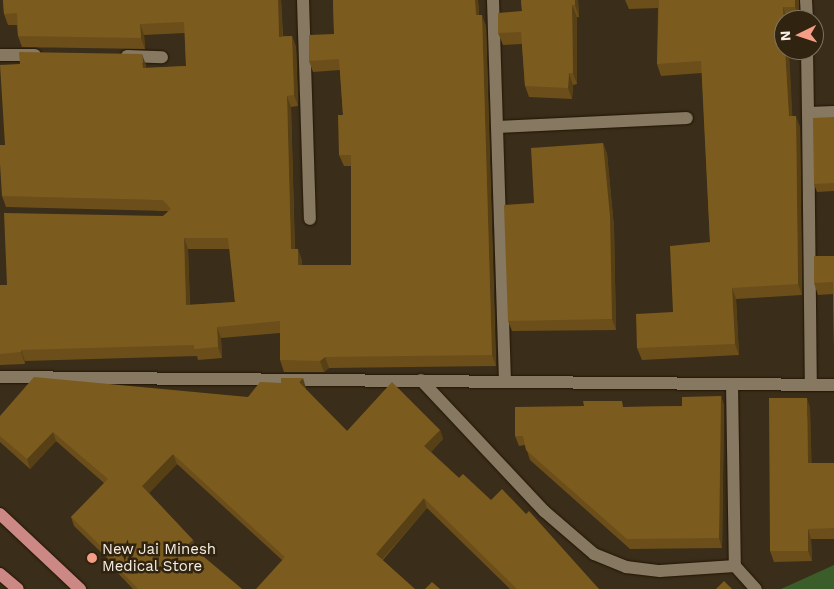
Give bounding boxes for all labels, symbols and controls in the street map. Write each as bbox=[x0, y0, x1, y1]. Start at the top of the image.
north arrow bbox=[774, 10, 824, 60]
text: N bbox=[777, 30, 793, 42]
place label: New Jai Minesh Medical Store bbox=[102, 540, 217, 575]
marker: New Jai Minesh Medical Store bbox=[86, 552, 98, 564]

